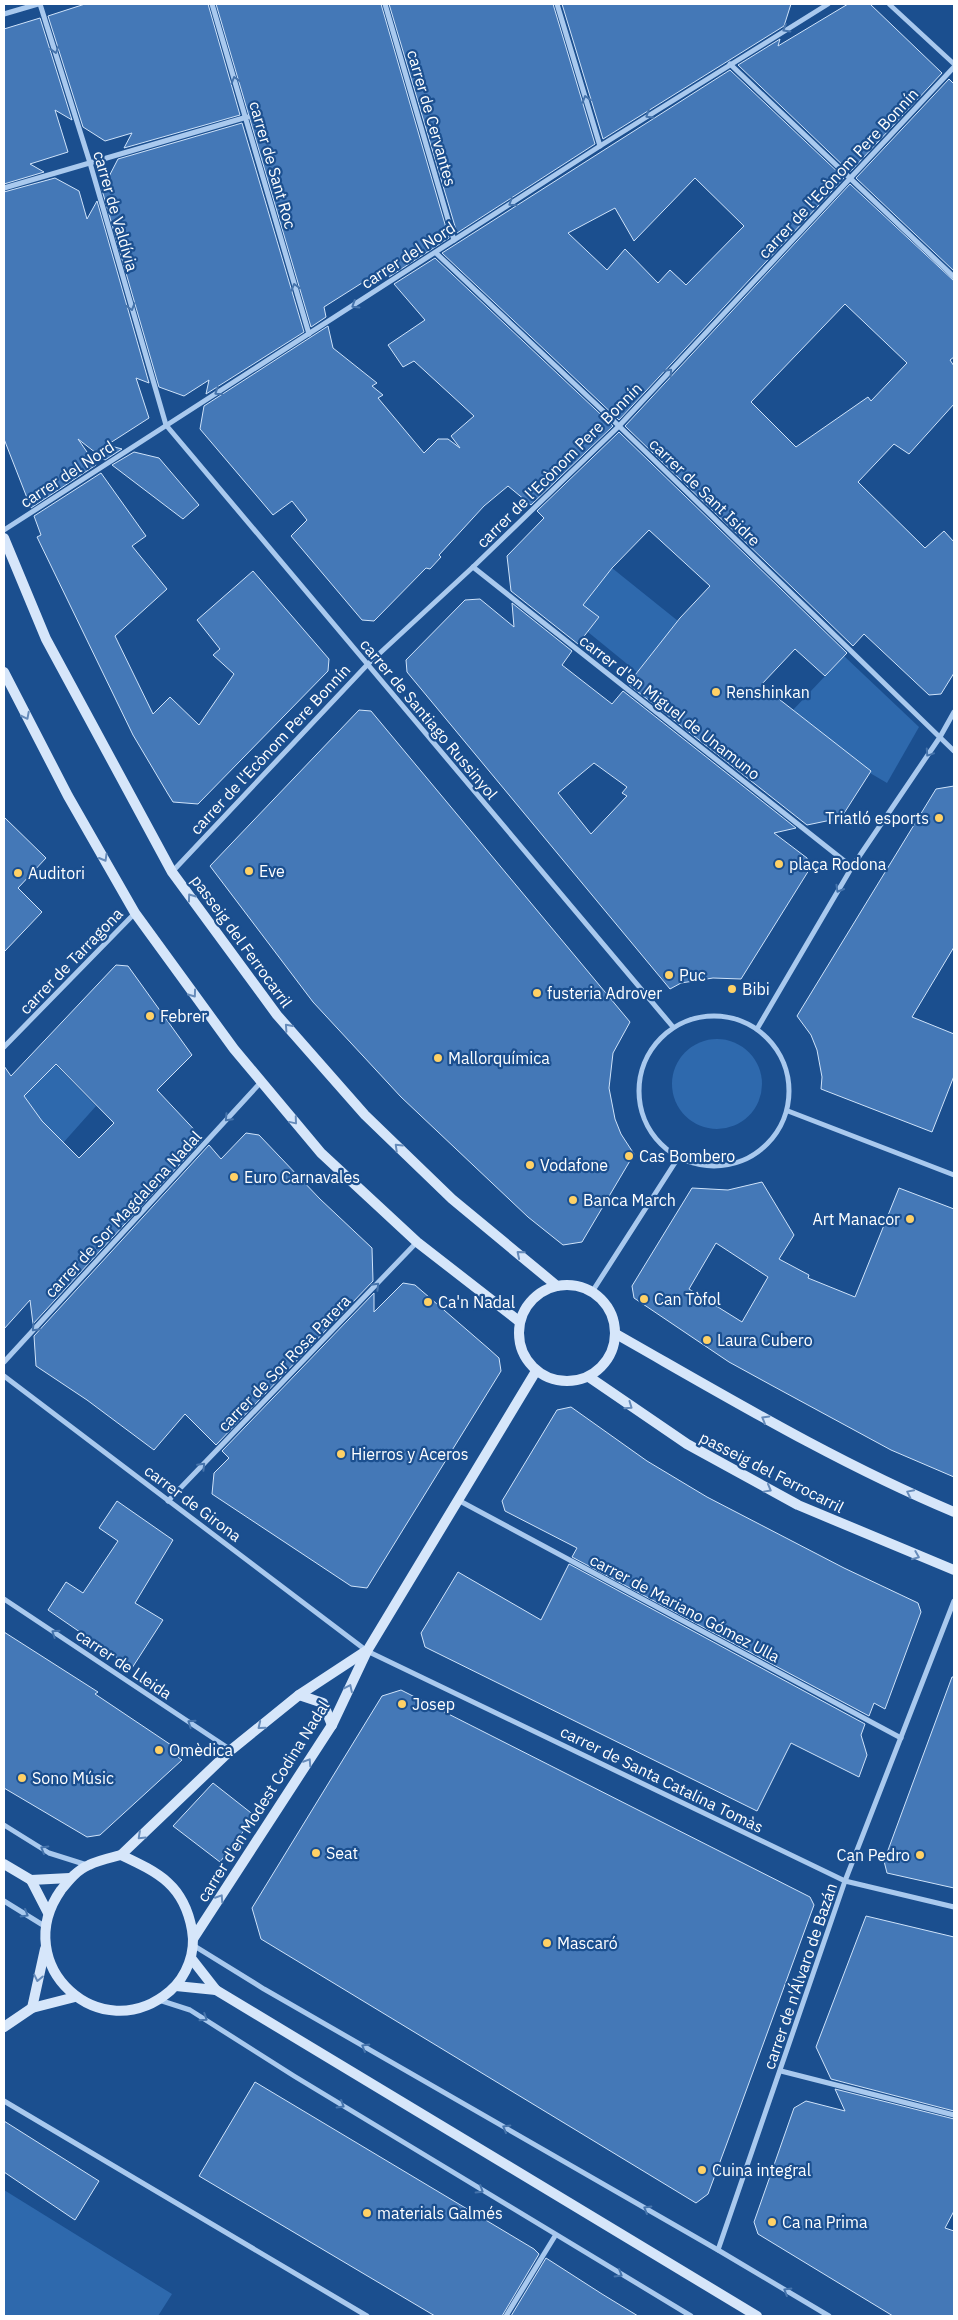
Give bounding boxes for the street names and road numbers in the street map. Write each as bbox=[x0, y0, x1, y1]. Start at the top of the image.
street label: carrer de Cervantes bbox=[403, 48, 461, 188]
street label: carrer de l'Ecònom Pere Bonnín bbox=[754, 84, 922, 262]
street label: carrer de Sant Roc bbox=[245, 99, 301, 231]
street label: carrer de Valdívia bbox=[89, 148, 143, 274]
street label: carrer del Nord bbox=[357, 217, 459, 293]
street label: carrer de l'Ecònom Pere Bonnín bbox=[472, 378, 646, 552]
street label: carrer de Sant Isidre bbox=[645, 434, 765, 550]
street label: carrer del Nord bbox=[16, 436, 118, 512]
street label: carrer d'en Miguel de Unamuno bbox=[576, 630, 764, 784]
street label: carrer de Santiago Russinyol bbox=[356, 635, 502, 803]
street label: carrer de l'Ecònom Pere Bonnín bbox=[186, 660, 354, 838]
street label: passeig del Ferrocarril bbox=[187, 871, 297, 1011]
street label: carrer de Tarragona bbox=[15, 903, 127, 1018]
street label: carrer de Sor Magdalena Nadal bbox=[40, 1126, 206, 1302]
street label: carrer de Sor Rosa Parera bbox=[213, 1290, 355, 1436]
street label: passeig del Ferrocarril bbox=[697, 1427, 847, 1517]
street label: carrer de Girona bbox=[141, 1460, 246, 1546]
street label: carrer de Mariano Gómez Ulla bbox=[587, 1549, 784, 1667]
street label: carrer de Lleida bbox=[72, 1625, 176, 1704]
street label: carrer d'en Modest Codina Nadal bbox=[193, 1697, 333, 1905]
street label: carrer de Santa Catalina Tomàs bbox=[557, 1721, 767, 1837]
street label: carrer de n'Álvaro de Bazán bbox=[758, 1880, 841, 2072]

